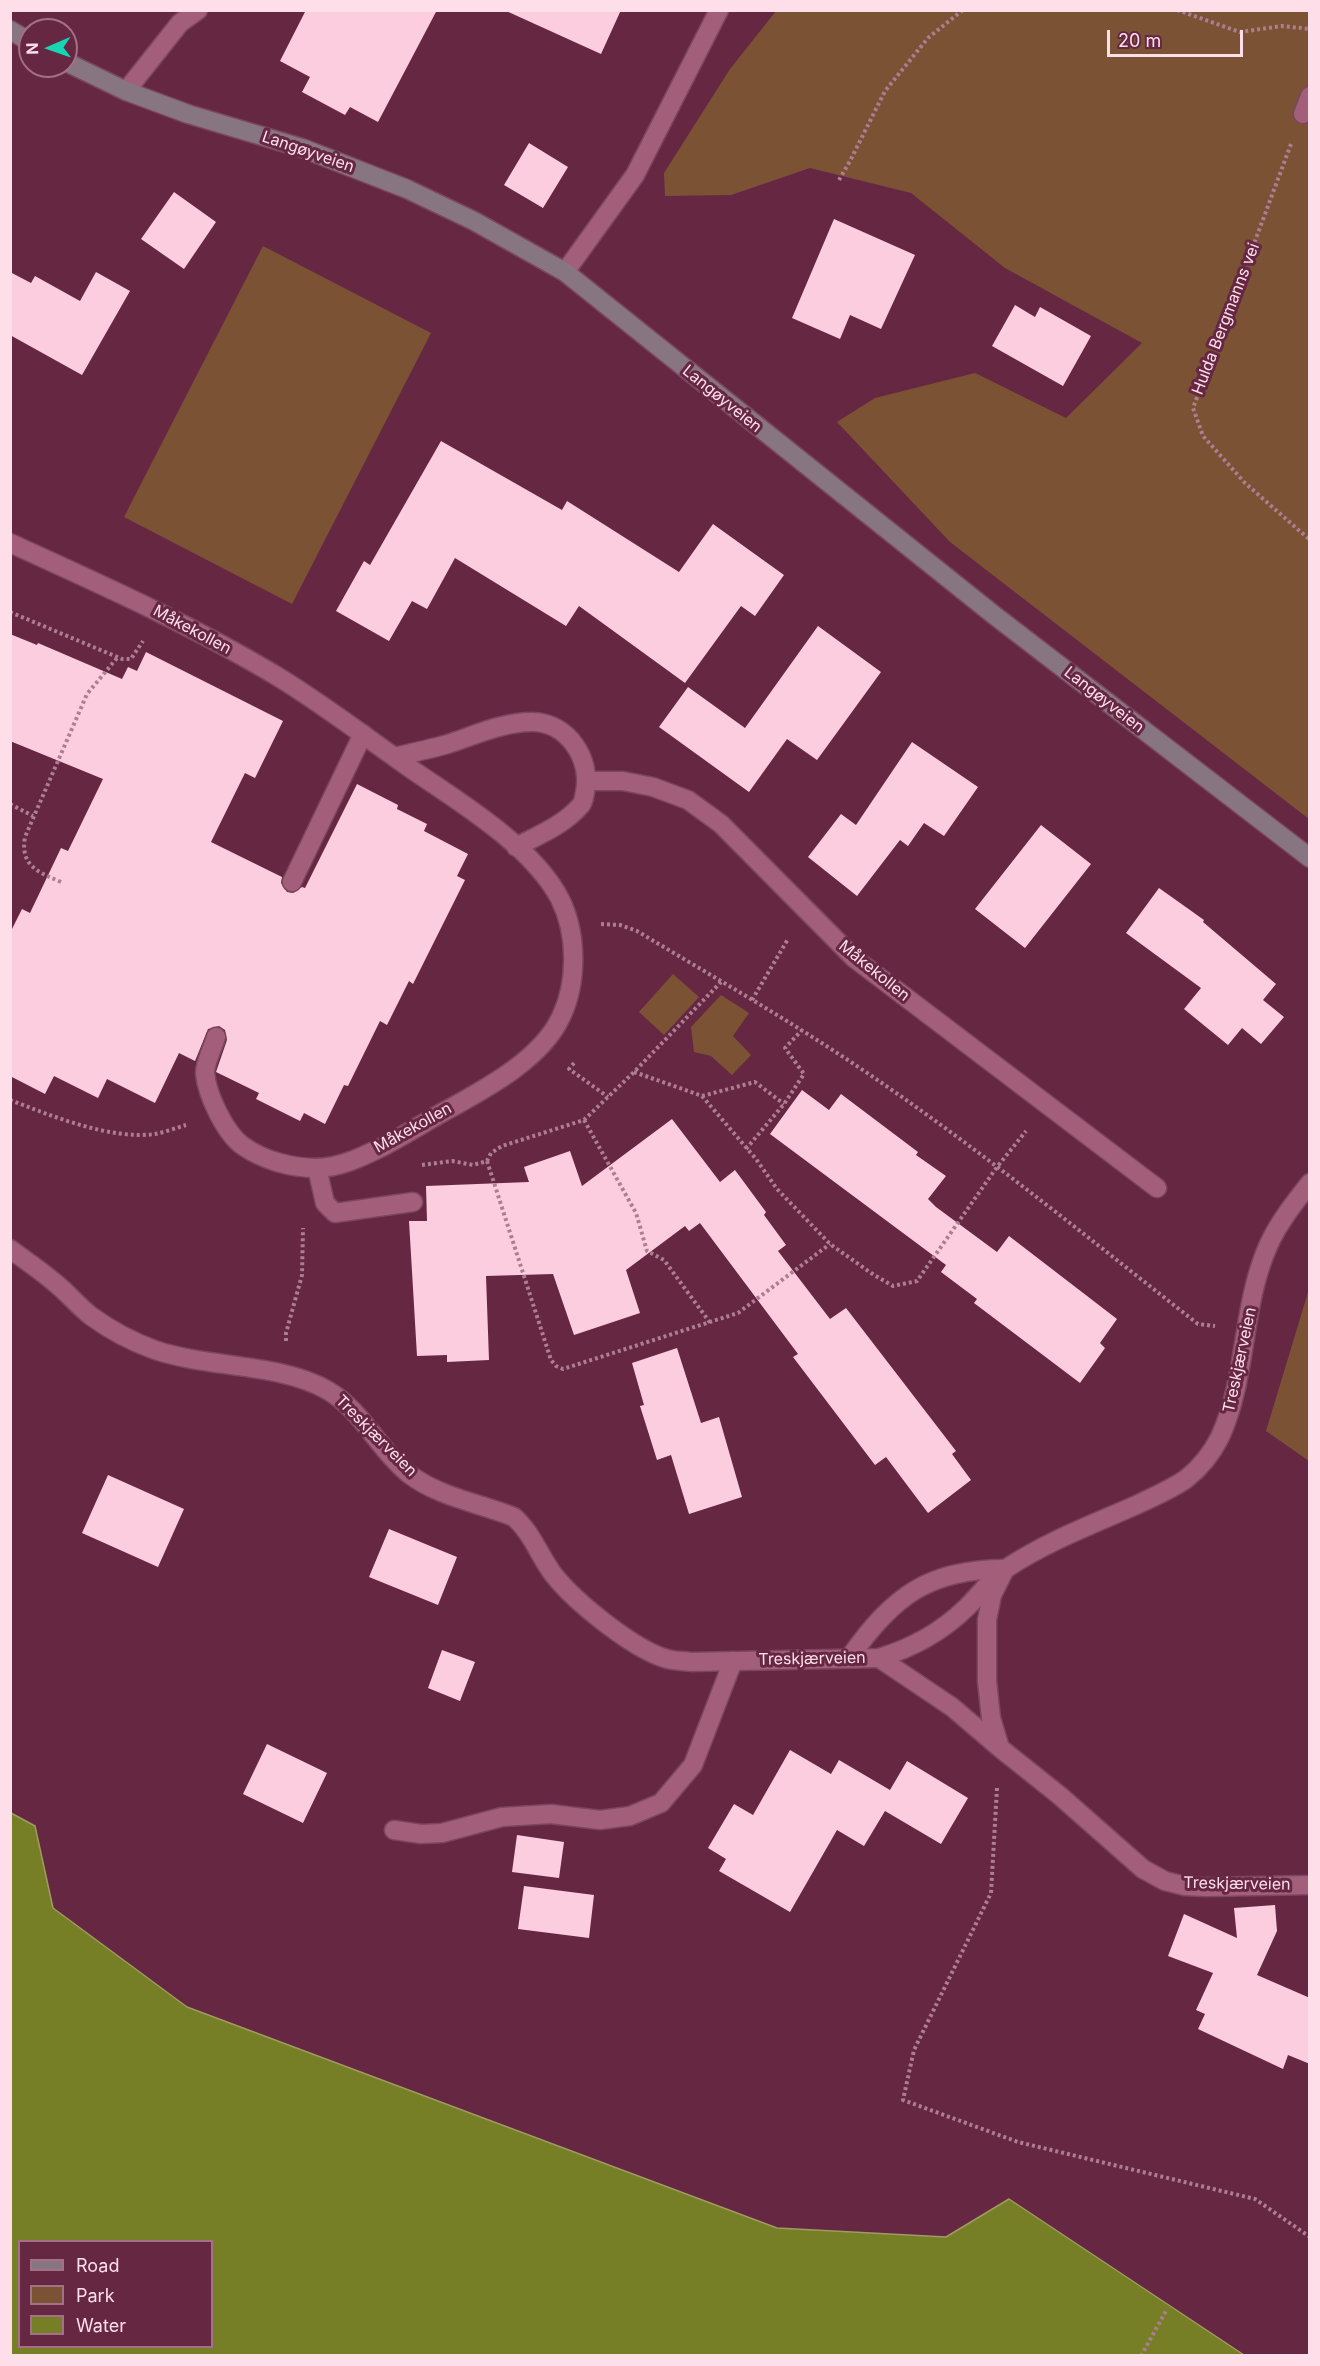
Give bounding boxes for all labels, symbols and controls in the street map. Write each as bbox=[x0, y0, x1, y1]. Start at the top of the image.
north arrow bbox=[18, 18, 78, 78]
scale bar bbox=[1110, 18, 1246, 56]
text: 20 m bbox=[1118, 30, 1161, 51]
text: N bbox=[22, 42, 42, 55]
street label: Langøyveien bbox=[259, 127, 357, 177]
street label: Hulda Bergmanns vei bbox=[1188, 241, 1264, 397]
street label: Langøyveien bbox=[679, 361, 765, 437]
street label: Måkekollen bbox=[150, 601, 234, 659]
street label: Langøyveien bbox=[1060, 663, 1148, 737]
street label: Måkekollen bbox=[835, 937, 913, 1005]
street label: Måkekollen bbox=[371, 1099, 455, 1157]
street label: Treskjærveien bbox=[1219, 1306, 1261, 1414]
street label: Treskjærveien bbox=[331, 1391, 421, 1481]
street label: Treskjærveien bbox=[758, 1648, 866, 1670]
street label: Treskjærveien bbox=[1183, 1873, 1291, 1895]
legend bbox=[18, 2240, 213, 2348]
text: Road bbox=[76, 2255, 119, 2276]
text: Park bbox=[76, 2285, 115, 2306]
text: Water bbox=[76, 2315, 126, 2336]

